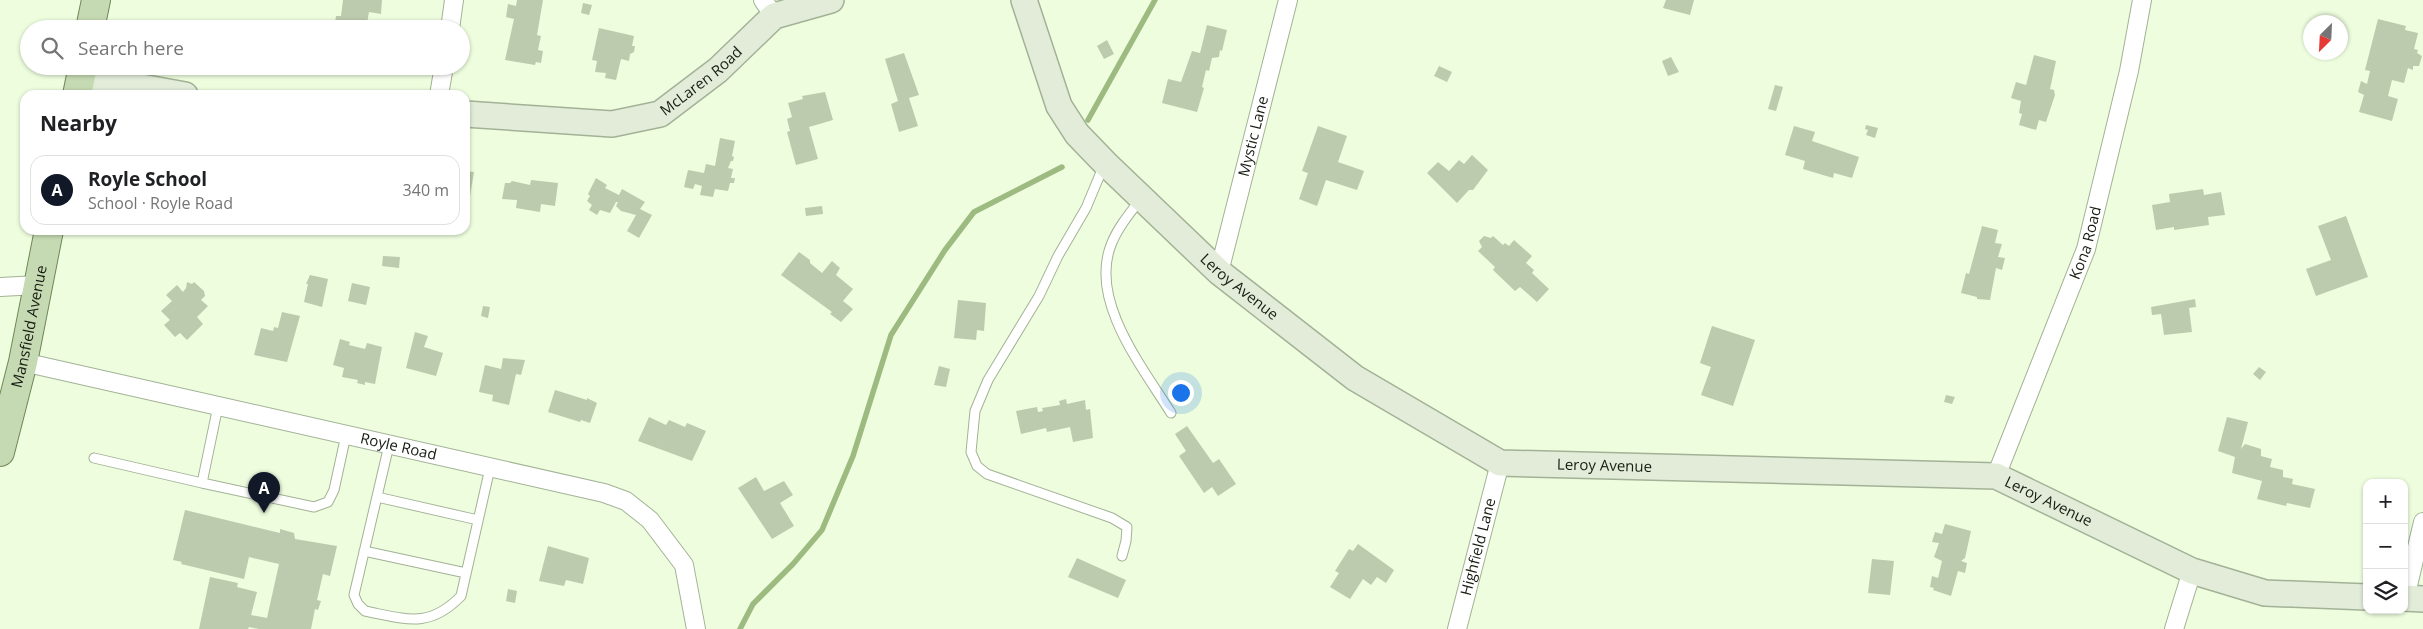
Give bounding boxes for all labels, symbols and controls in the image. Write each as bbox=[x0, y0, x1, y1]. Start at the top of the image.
north arrow bbox=[2303, 15, 2348, 60]
search box bbox=[20, 20, 470, 75]
icon: search bbox=[38, 34, 66, 62]
text: Search here bbox=[78, 35, 184, 61]
street label: McLaren Road bbox=[655, 41, 746, 120]
street label: Mystic Lane bbox=[1233, 94, 1272, 178]
text: Nearby bbox=[40, 109, 117, 137]
text: Royle School bbox=[88, 166, 207, 192]
text: A bbox=[51, 179, 63, 201]
text: 340 m bbox=[403, 179, 449, 201]
text: School · Royle Road bbox=[88, 192, 233, 214]
street label: Kona Road bbox=[2064, 204, 2105, 282]
street label: Leroy Avenue bbox=[1196, 248, 1283, 324]
street label: Mansfield Avenue bbox=[6, 263, 51, 390]
your location bbox=[1168, 380, 1194, 406]
street label: Royle Road bbox=[359, 427, 439, 464]
street label: Leroy Avenue bbox=[1557, 453, 1652, 476]
street label: Leroy Avenue bbox=[2002, 471, 2096, 530]
pin: A bbox=[248, 472, 280, 513]
map controls bbox=[2363, 479, 2408, 614]
button: + bbox=[2363, 479, 2408, 524]
street label: Highfield Lane bbox=[1455, 495, 1500, 597]
button: − bbox=[2363, 524, 2408, 569]
button: layers bbox=[2363, 569, 2408, 614]

